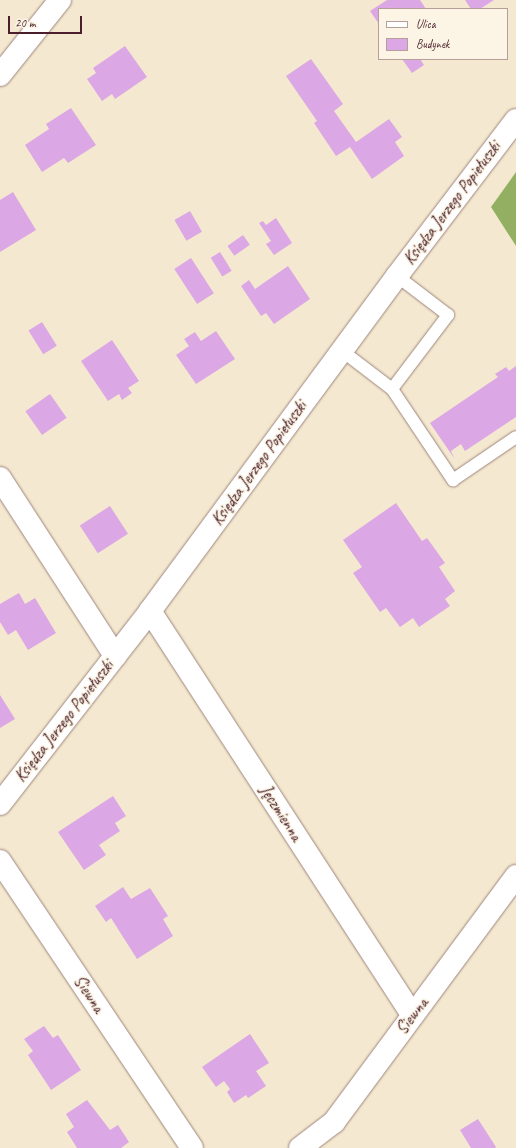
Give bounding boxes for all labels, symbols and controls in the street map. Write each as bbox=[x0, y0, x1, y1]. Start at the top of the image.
scale bar bbox=[10, 8, 84, 34]
legend bbox=[378, 8, 508, 60]
text: 20 m bbox=[15, 15, 35, 31]
text: Ulica bbox=[416, 16, 435, 32]
text: Budynek bbox=[416, 36, 449, 52]
street label: Księdza Jerzego Popiełuszki bbox=[399, 137, 505, 269]
street label: Księdza Jerzego Popiełuszki bbox=[207, 397, 311, 529]
street label: Księdza Jerzego Popiełuszki bbox=[10, 656, 118, 786]
street label: Jęczmienna bbox=[255, 781, 307, 845]
street label: Siewna bbox=[69, 971, 109, 1017]
street label: Siewna bbox=[392, 994, 432, 1038]

